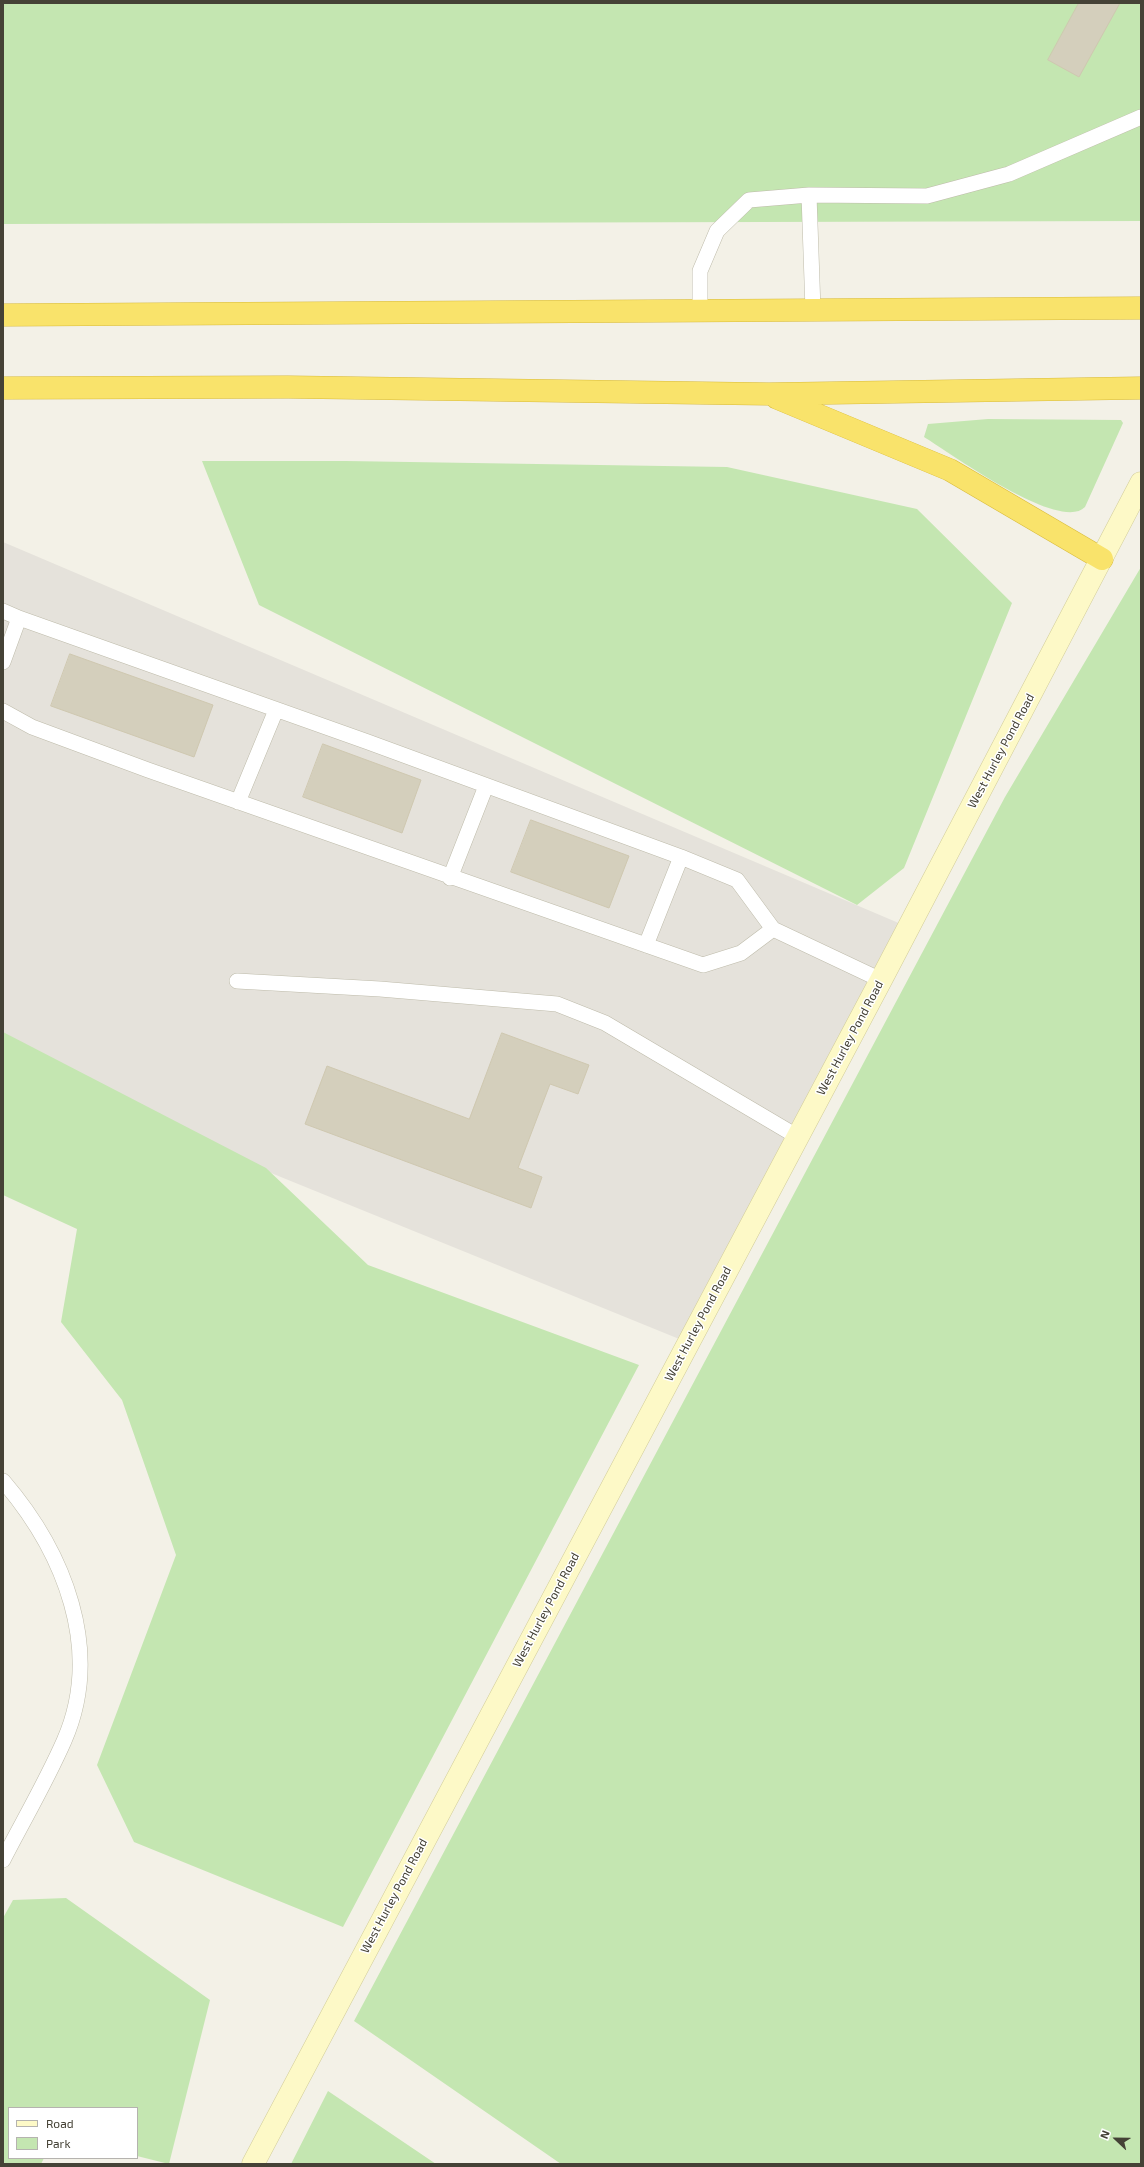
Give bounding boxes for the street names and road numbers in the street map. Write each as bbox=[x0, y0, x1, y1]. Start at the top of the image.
street label: West Hurley Pond Road bbox=[965, 691, 1037, 811]
street label: West Hurley Pond Road bbox=[814, 978, 886, 1098]
street label: West Hurley Pond Road bbox=[662, 1264, 734, 1384]
street label: West Hurley Pond Road bbox=[510, 1550, 582, 1670]
street label: West Hurley Pond Road bbox=[358, 1836, 430, 1956]

